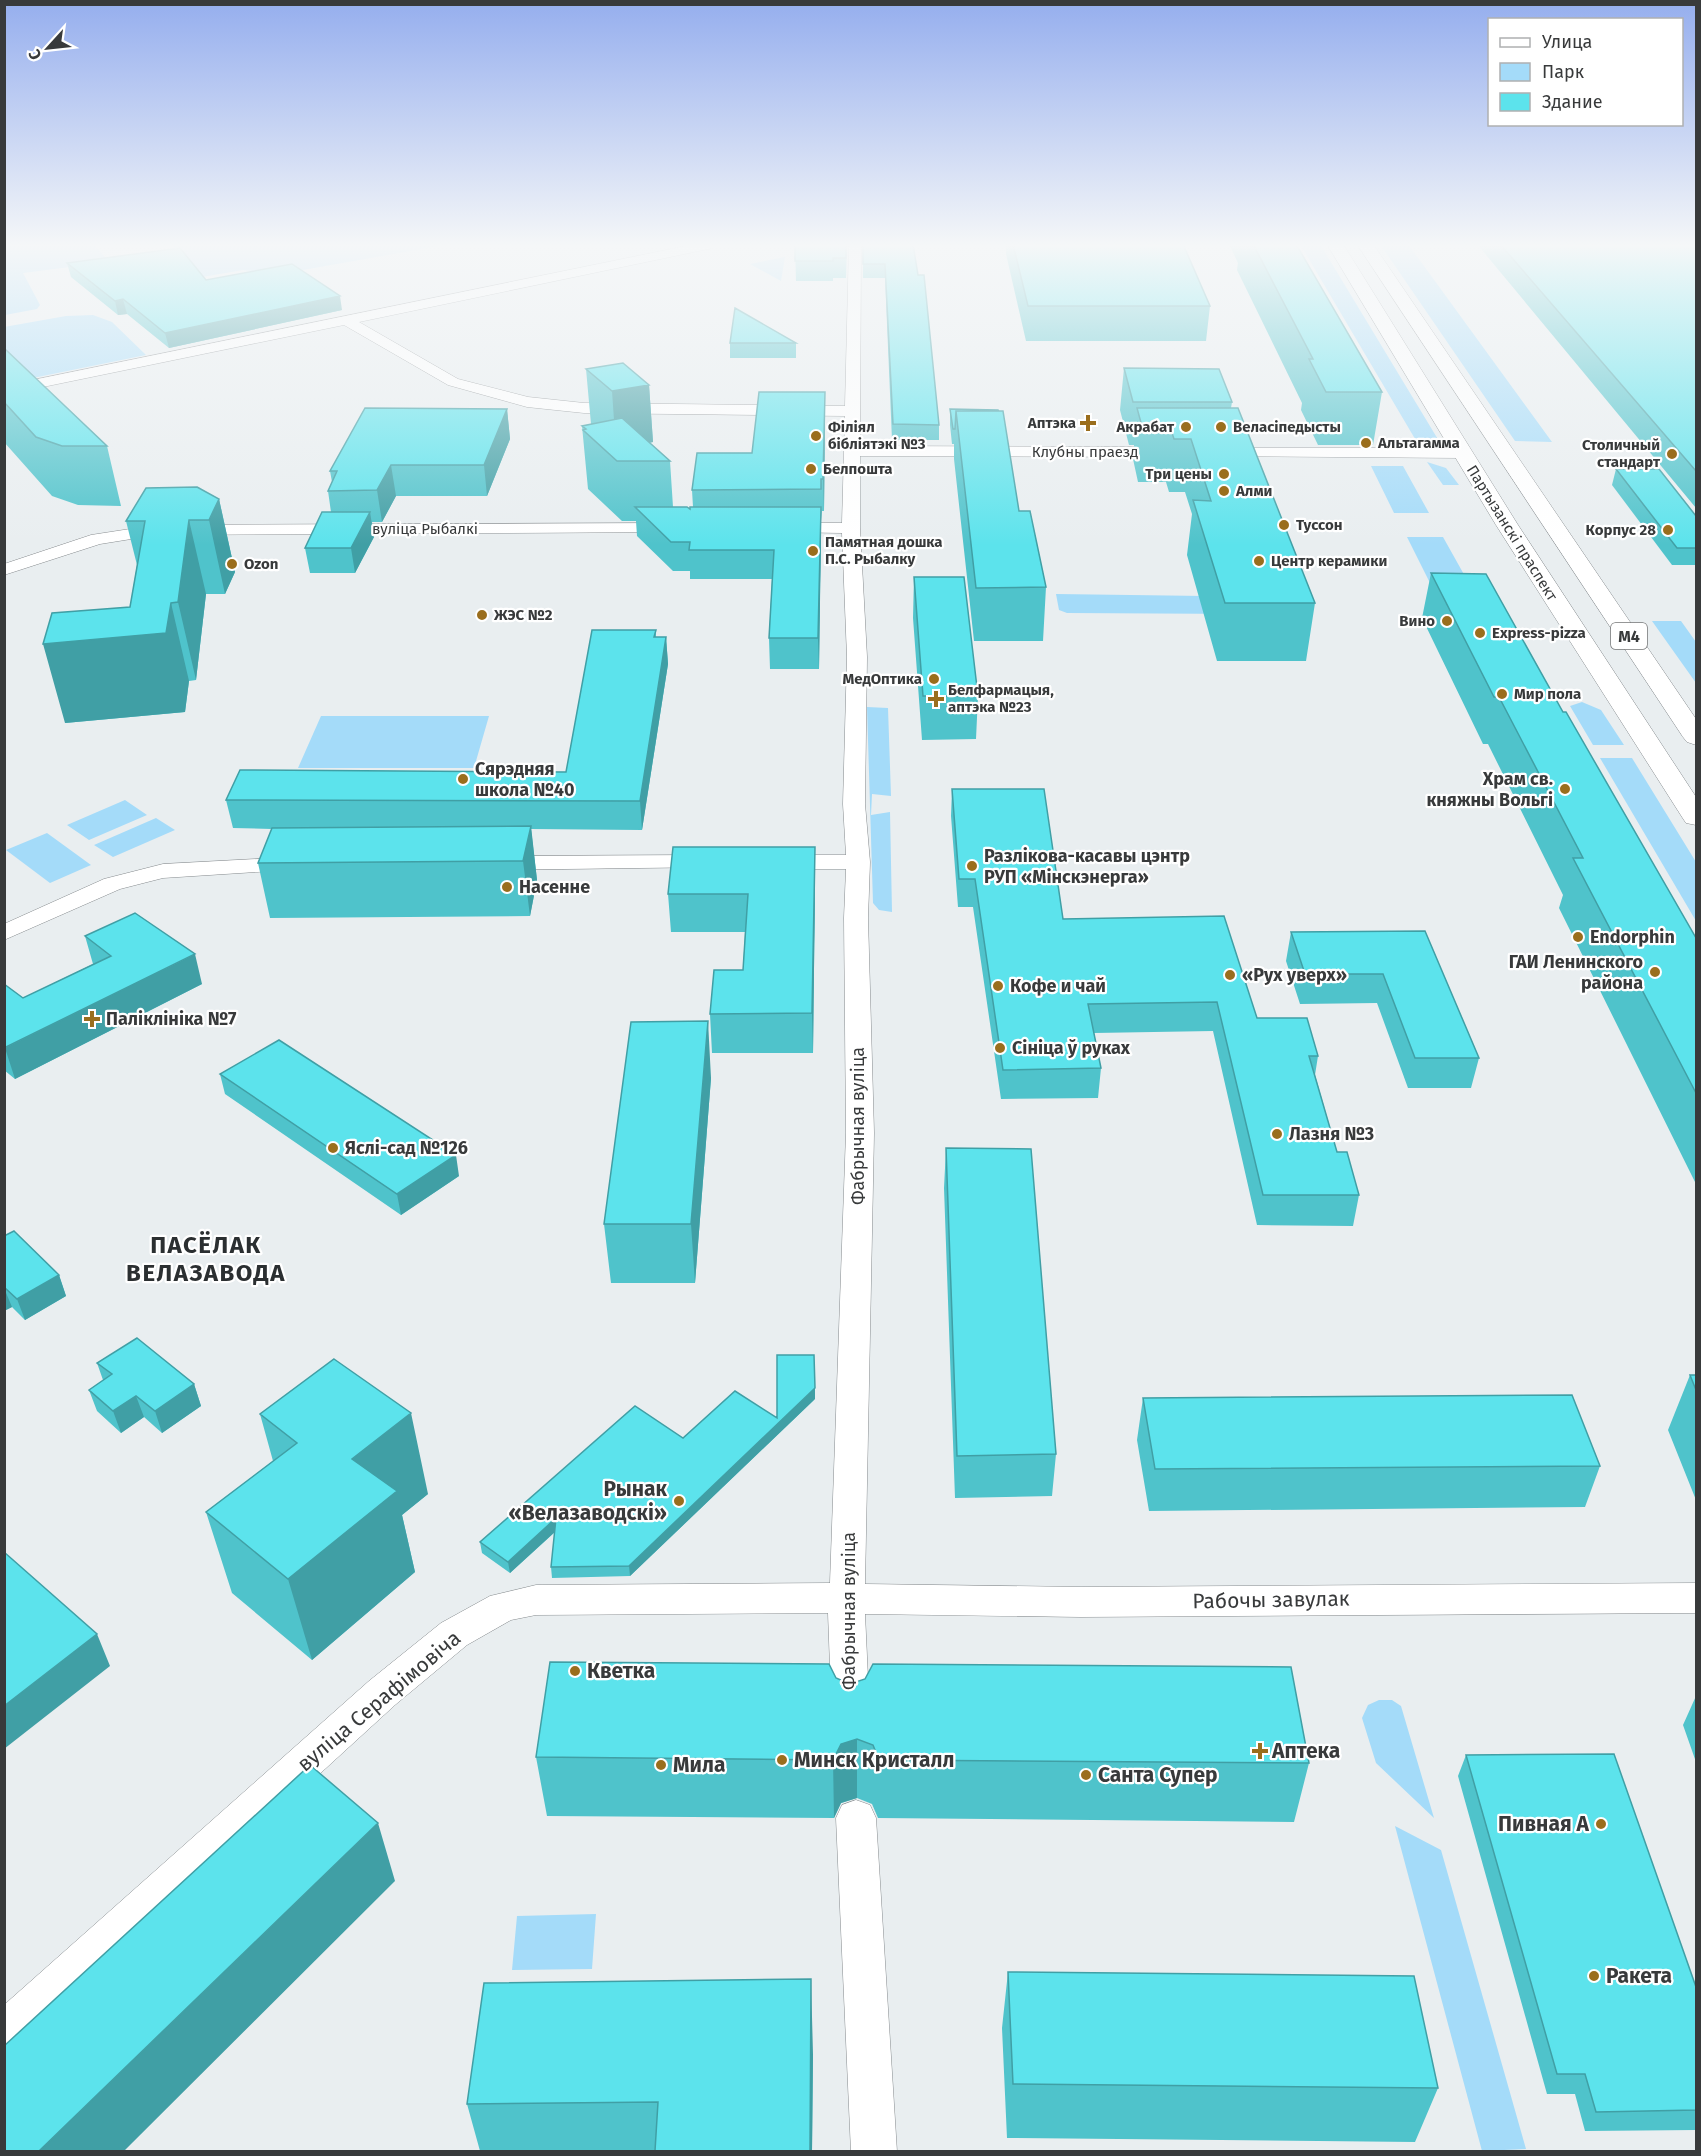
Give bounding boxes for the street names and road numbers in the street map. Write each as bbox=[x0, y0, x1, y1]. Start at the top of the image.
street label: Клубны праезд bbox=[1032, 443, 1138, 461]
street label: Партызанскі праспект bbox=[1463, 462, 1561, 604]
street label: вуліца Рыбалкі bbox=[372, 520, 478, 538]
road number: М4 bbox=[1611, 623, 1647, 649]
street label: Фабрычная вуліца bbox=[847, 1047, 869, 1205]
street label: Фабрычная вуліца bbox=[838, 1532, 860, 1690]
street label: Рабочы завулак bbox=[1192, 1586, 1350, 1614]
street label: вуліца Серафімовіча bbox=[292, 1625, 466, 1777]

